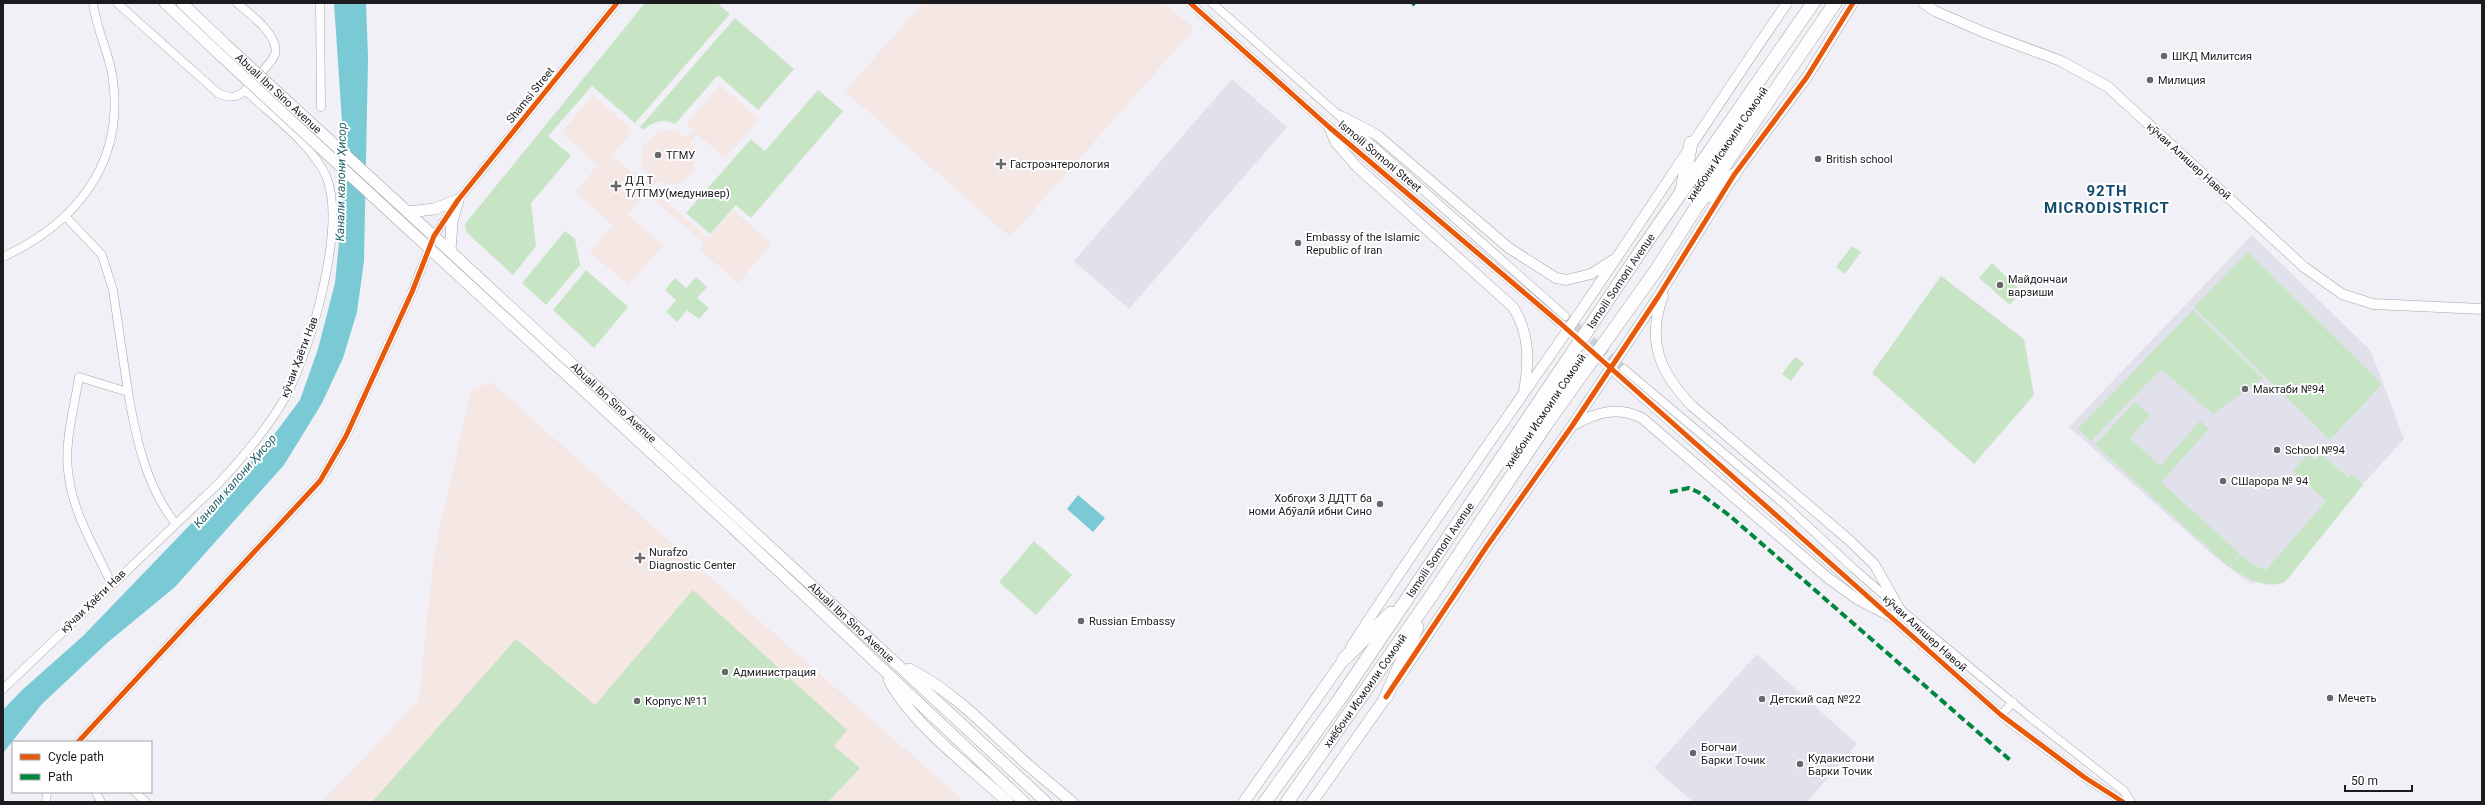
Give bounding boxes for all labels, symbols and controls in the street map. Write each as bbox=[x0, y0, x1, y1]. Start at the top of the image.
place label: ШКД Милитсия bbox=[2172, 50, 2252, 63]
street label: Abuali Ibn Sino Avenue bbox=[233, 51, 324, 137]
marker: ШКД Милитсия bbox=[2159, 51, 2169, 61]
street label: Shamsi Street bbox=[504, 64, 557, 126]
place label: Милиция bbox=[2158, 74, 2206, 87]
marker: Милиция bbox=[2145, 75, 2155, 85]
street label: хиёбони Исмоили Сомонӣ bbox=[1684, 84, 1771, 204]
street label: Ismoili Somoni Street bbox=[1335, 118, 1424, 195]
street label: кӯчаи Алишер Навоӣ bbox=[2144, 120, 2233, 203]
water label: Канали калони Ҳисор bbox=[333, 122, 349, 242]
place label: ТГМУ bbox=[666, 149, 695, 162]
marker: ТГМУ bbox=[653, 150, 663, 160]
place label: British school bbox=[1826, 153, 1893, 166]
marker: British school bbox=[1813, 154, 1823, 164]
marker: Гастроэнтерология bbox=[995, 158, 1007, 170]
place label: Гастроэнтерология bbox=[1010, 158, 1109, 171]
place label: Д Д Т Т/ТГМУ(медунивер) bbox=[625, 174, 730, 200]
marker: Д Д Т Т/ТГМУ(медунивер) bbox=[610, 180, 622, 192]
district label: 92TH MICRODISTRICT bbox=[2044, 182, 2170, 217]
place label: Embassy of the Islamic Republic of Iran bbox=[1306, 231, 1420, 257]
street label: Ismoili Somoni Avenue bbox=[1584, 231, 1658, 331]
marker: Embassy of the Islamic Republic of Iran bbox=[1293, 238, 1303, 248]
place label: Майдончаи варзиши bbox=[2008, 273, 2068, 299]
marker: Майдончаи варзиши bbox=[1995, 280, 2005, 290]
street label: кӯчаи Ҳаёти Нав bbox=[278, 315, 321, 399]
street label: хиёбони Исмоили Сомонӣ bbox=[1502, 351, 1589, 471]
street label: Abuali Ibn Sino Avenue bbox=[568, 360, 659, 446]
place label: Мактаби №94 bbox=[2253, 383, 2324, 396]
marker: Мактаби №94 bbox=[2240, 384, 2250, 394]
water label: Канали калони Ҳисор bbox=[191, 431, 279, 531]
place label: School №94 bbox=[2285, 444, 2345, 457]
marker: School №94 bbox=[2272, 445, 2282, 455]
place label: СШарора № 94 bbox=[2231, 475, 2308, 488]
marker: СШарора № 94 bbox=[2218, 476, 2228, 486]
place label: Хобгоҳи 3 ДДТТ ба номи Абӯалӣ ибни Сино bbox=[1248, 492, 1372, 518]
marker: Хобгоҳи 3 ДДТТ ба номи Абӯалӣ ибни Сино bbox=[1375, 499, 1385, 509]
street label: Ismoili Somoni Avenue bbox=[1404, 500, 1477, 600]
place label: Nurafzo Diagnostic Center bbox=[649, 546, 736, 572]
marker: Nurafzo Diagnostic Center bbox=[634, 552, 646, 564]
street label: кӯчаи Ҳаёти Нав bbox=[58, 567, 129, 636]
street label: Abuali Ibn Sino Avenue bbox=[806, 580, 897, 666]
street label: кӯчаи Алишер Навоӣ bbox=[1880, 592, 1969, 675]
place label: Russian Embassy bbox=[1089, 615, 1176, 628]
marker: Russian Embassy bbox=[1076, 616, 1086, 626]
street label: хиёбони Исмоили Сомонӣ bbox=[1321, 632, 1410, 750]
place label: Администрация bbox=[733, 666, 816, 679]
marker: Администрация bbox=[720, 667, 730, 677]
place label: Мечеть bbox=[2338, 692, 2376, 705]
place label: Детский сад №22 bbox=[1770, 693, 1861, 706]
marker: Мечеть bbox=[2325, 693, 2335, 703]
marker: Детский сад №22 bbox=[1757, 694, 1767, 704]
place label: Корпус №11 bbox=[645, 695, 708, 708]
marker: Корпус №11 bbox=[632, 696, 642, 706]
legend bbox=[12, 741, 152, 793]
place label: Богчаи Барки Точик bbox=[1701, 741, 1766, 767]
marker: Богчаи Барки Точик bbox=[1688, 748, 1698, 758]
text: Cycle path bbox=[48, 750, 104, 764]
place label: Кудакистони Барки Точик bbox=[1808, 752, 1874, 778]
marker: Кудакистони Барки Точик bbox=[1795, 759, 1805, 769]
scale bar bbox=[2345, 767, 2412, 793]
text: Path bbox=[48, 770, 73, 784]
text: 50 m bbox=[2351, 774, 2378, 788]

